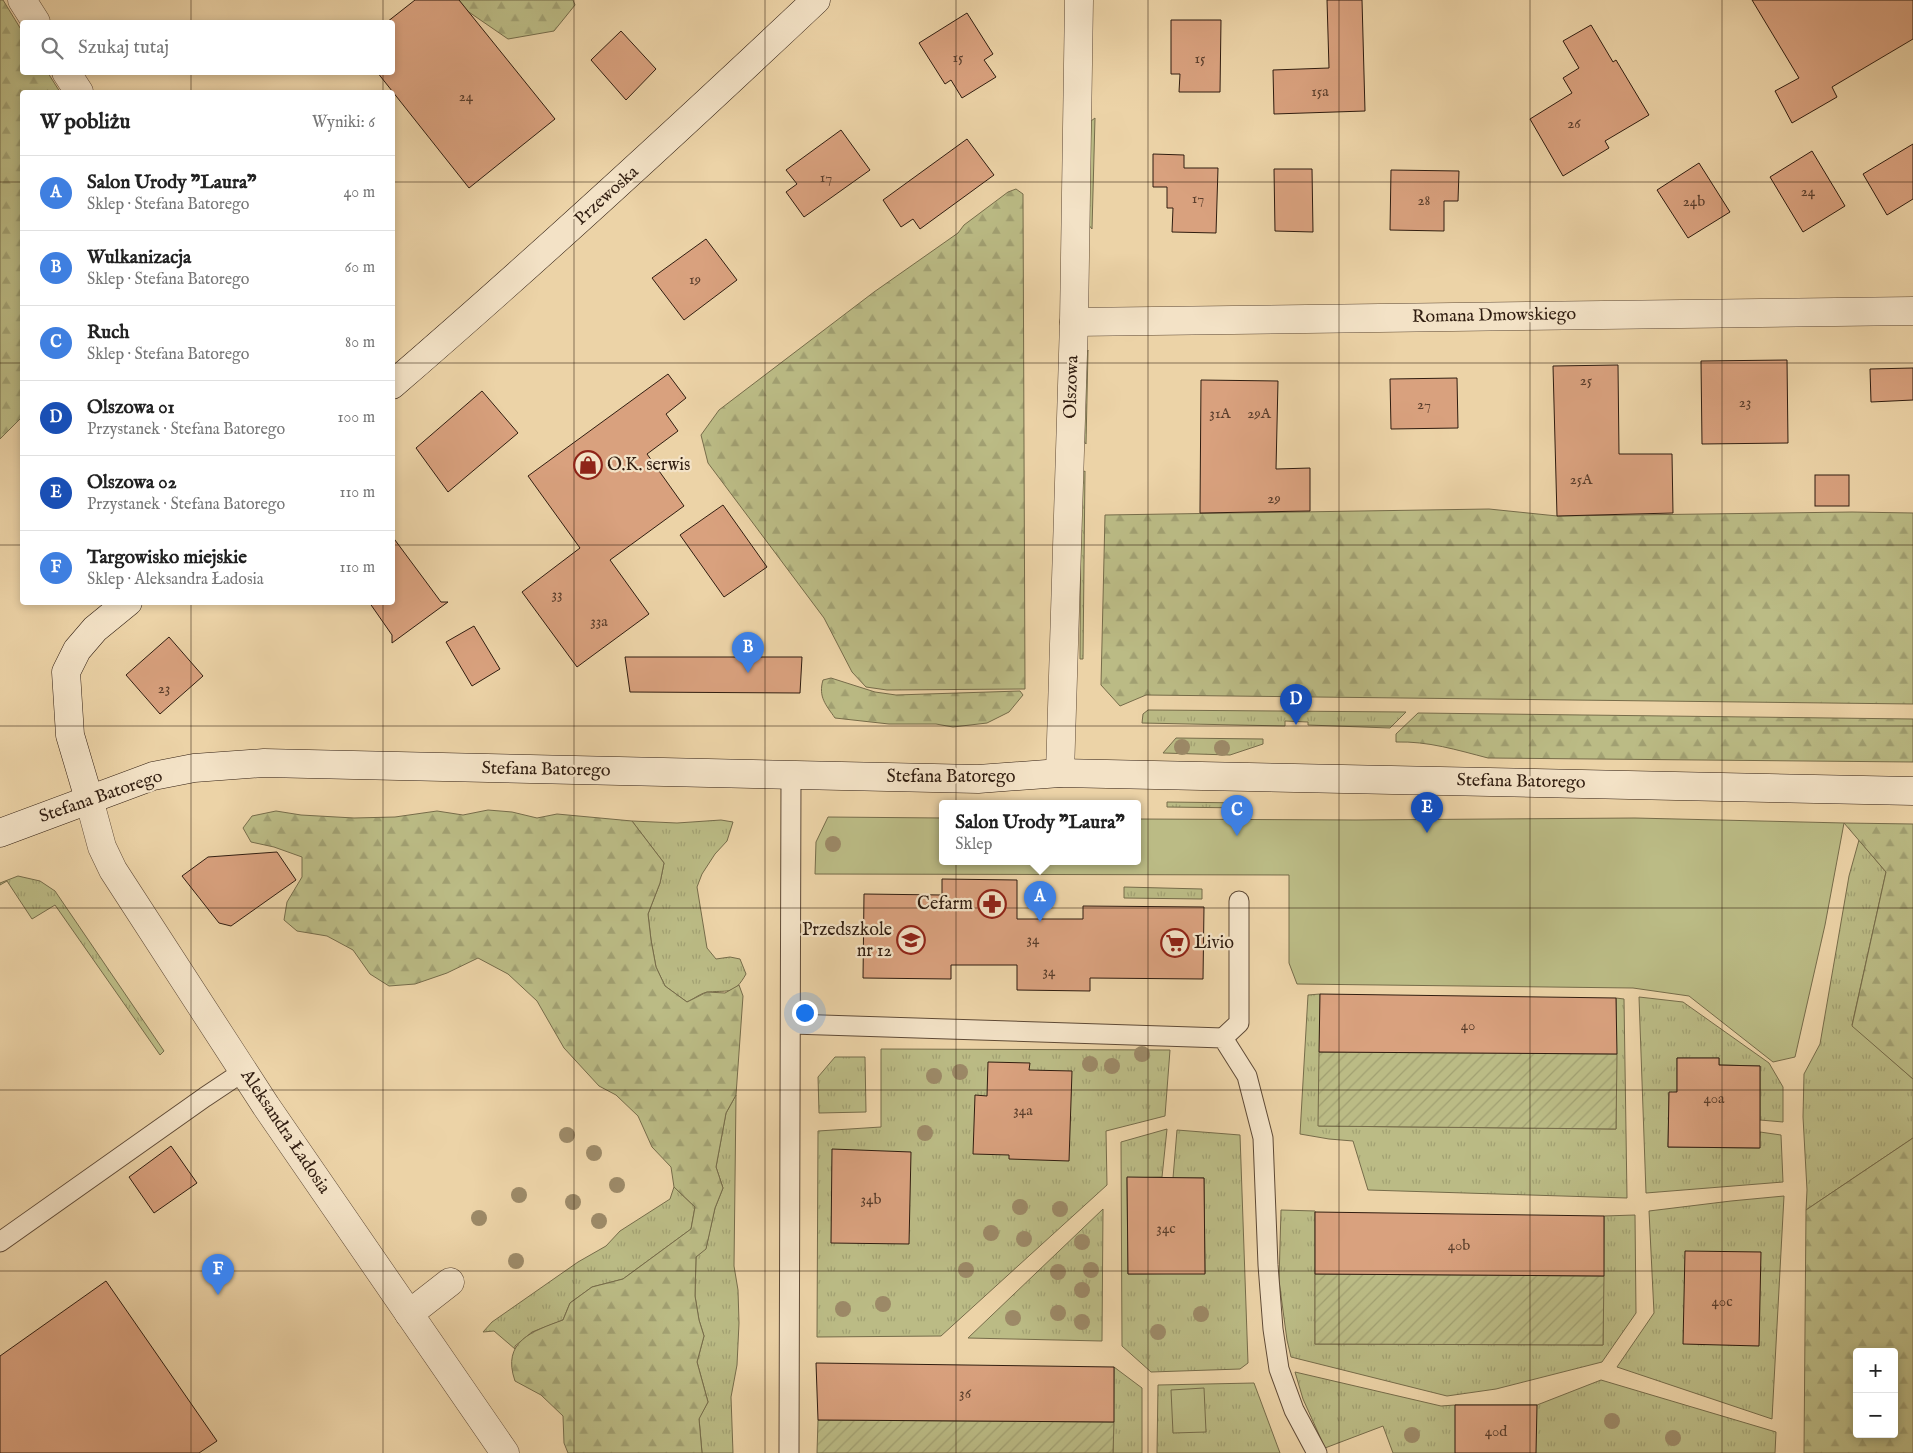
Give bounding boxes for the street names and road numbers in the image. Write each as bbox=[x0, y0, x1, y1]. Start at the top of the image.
street label: Przewoska bbox=[570, 161, 644, 231]
street label: Romana Dmowskiego bbox=[1412, 303, 1577, 329]
street label: Olszowa bbox=[1059, 355, 1085, 419]
street label: Stefana Batorego bbox=[481, 757, 611, 783]
street label: Stefana Batorego bbox=[36, 765, 166, 829]
street label: Stefana Batorego bbox=[886, 766, 1016, 789]
street label: Stefana Batorego bbox=[1456, 769, 1586, 795]
street label: Aleksandra Ładosia bbox=[234, 1065, 335, 1199]

